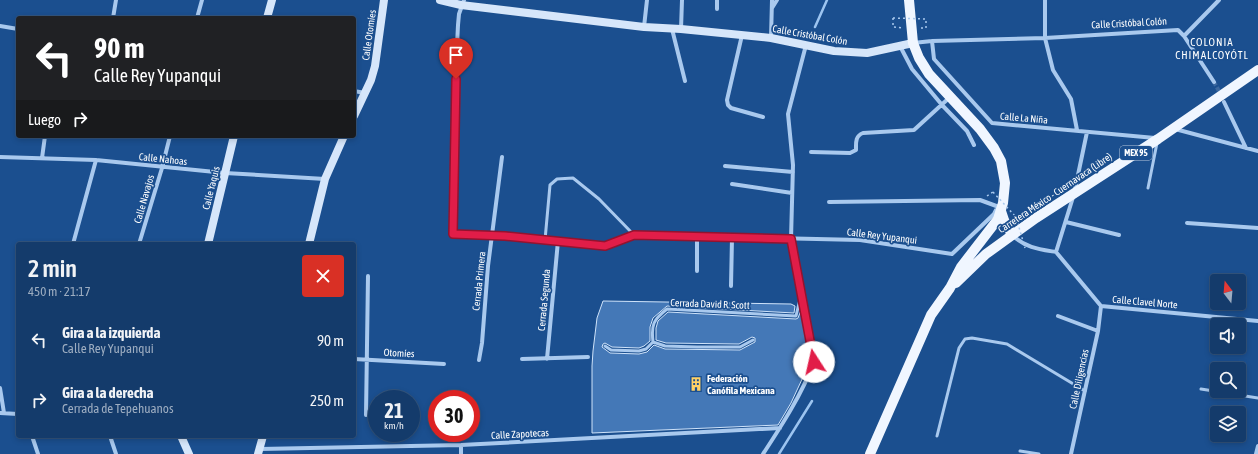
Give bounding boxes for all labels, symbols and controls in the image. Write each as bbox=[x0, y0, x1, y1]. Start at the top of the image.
street label: Calle Otomíes bbox=[360, 8, 378, 61]
street label: Calle Cristóbal Colón bbox=[1091, 16, 1167, 30]
street label: Calle Cristóbal Colón bbox=[772, 23, 848, 47]
icon: left bbox=[28, 32, 80, 84]
text: 90 m bbox=[94, 32, 144, 64]
district label: COLONIA CHIMALCOYÓTL bbox=[1175, 36, 1249, 61]
pin bbox=[439, 38, 473, 79]
icon: arrive bbox=[445, 44, 467, 66]
text: Calle Rey Yupanqui bbox=[94, 65, 221, 86]
icon: right bbox=[69, 108, 91, 130]
street label: Calle La Niña bbox=[1000, 110, 1049, 126]
text: Luego bbox=[28, 111, 61, 128]
road number: MEX 95 bbox=[1120, 146, 1152, 160]
street label: Calle Nahoas bbox=[138, 151, 188, 167]
street label: Carretera México - Cuernavaca (Libre) bbox=[996, 151, 1114, 235]
street label: Calle Yaquis bbox=[200, 165, 222, 211]
street label: Calle Navajos bbox=[132, 173, 156, 225]
street label: Calle Rey Yupanqui bbox=[846, 226, 918, 246]
street label: Cerrada Primera bbox=[470, 251, 488, 311]
text: 2 min bbox=[28, 255, 77, 282]
button: close bbox=[302, 255, 344, 297]
street label: Cerrada Segunda bbox=[536, 268, 552, 331]
north arrow bbox=[1210, 274, 1246, 310]
map controls bbox=[1210, 274, 1246, 442]
text: 450 m · 21:17 bbox=[28, 284, 91, 299]
street label: Calle Clavel Norte bbox=[1112, 294, 1179, 310]
street label: Cerrada David R. Scott bbox=[670, 297, 750, 311]
button: sound bbox=[1210, 318, 1246, 354]
text: Gira a la izquierda bbox=[62, 324, 160, 341]
icon: left bbox=[28, 329, 50, 351]
text: 90 m bbox=[317, 332, 344, 349]
text: Calle Rey Yupanqui bbox=[62, 341, 154, 356]
position arrow bbox=[793, 341, 835, 383]
street label: Otomíes bbox=[383, 347, 415, 359]
street label: Calle Diligencias bbox=[1067, 348, 1091, 410]
button: search bbox=[1210, 362, 1246, 398]
place label: Federación Canófila Mexicana bbox=[707, 373, 775, 396]
building icon: Federación Canófila Mexicana bbox=[688, 376, 704, 392]
text: Gira a la derecha bbox=[62, 384, 153, 401]
icon: right bbox=[28, 389, 50, 411]
speed limit sign: 30 bbox=[428, 390, 480, 442]
text: 250 m bbox=[310, 392, 344, 409]
text: 21 bbox=[385, 399, 403, 422]
text: Cerrada de Tepehuanos bbox=[62, 401, 174, 416]
button: layers bbox=[1210, 406, 1246, 442]
text: km/h bbox=[384, 420, 404, 431]
street label: Calle Zapotecas bbox=[491, 427, 550, 441]

